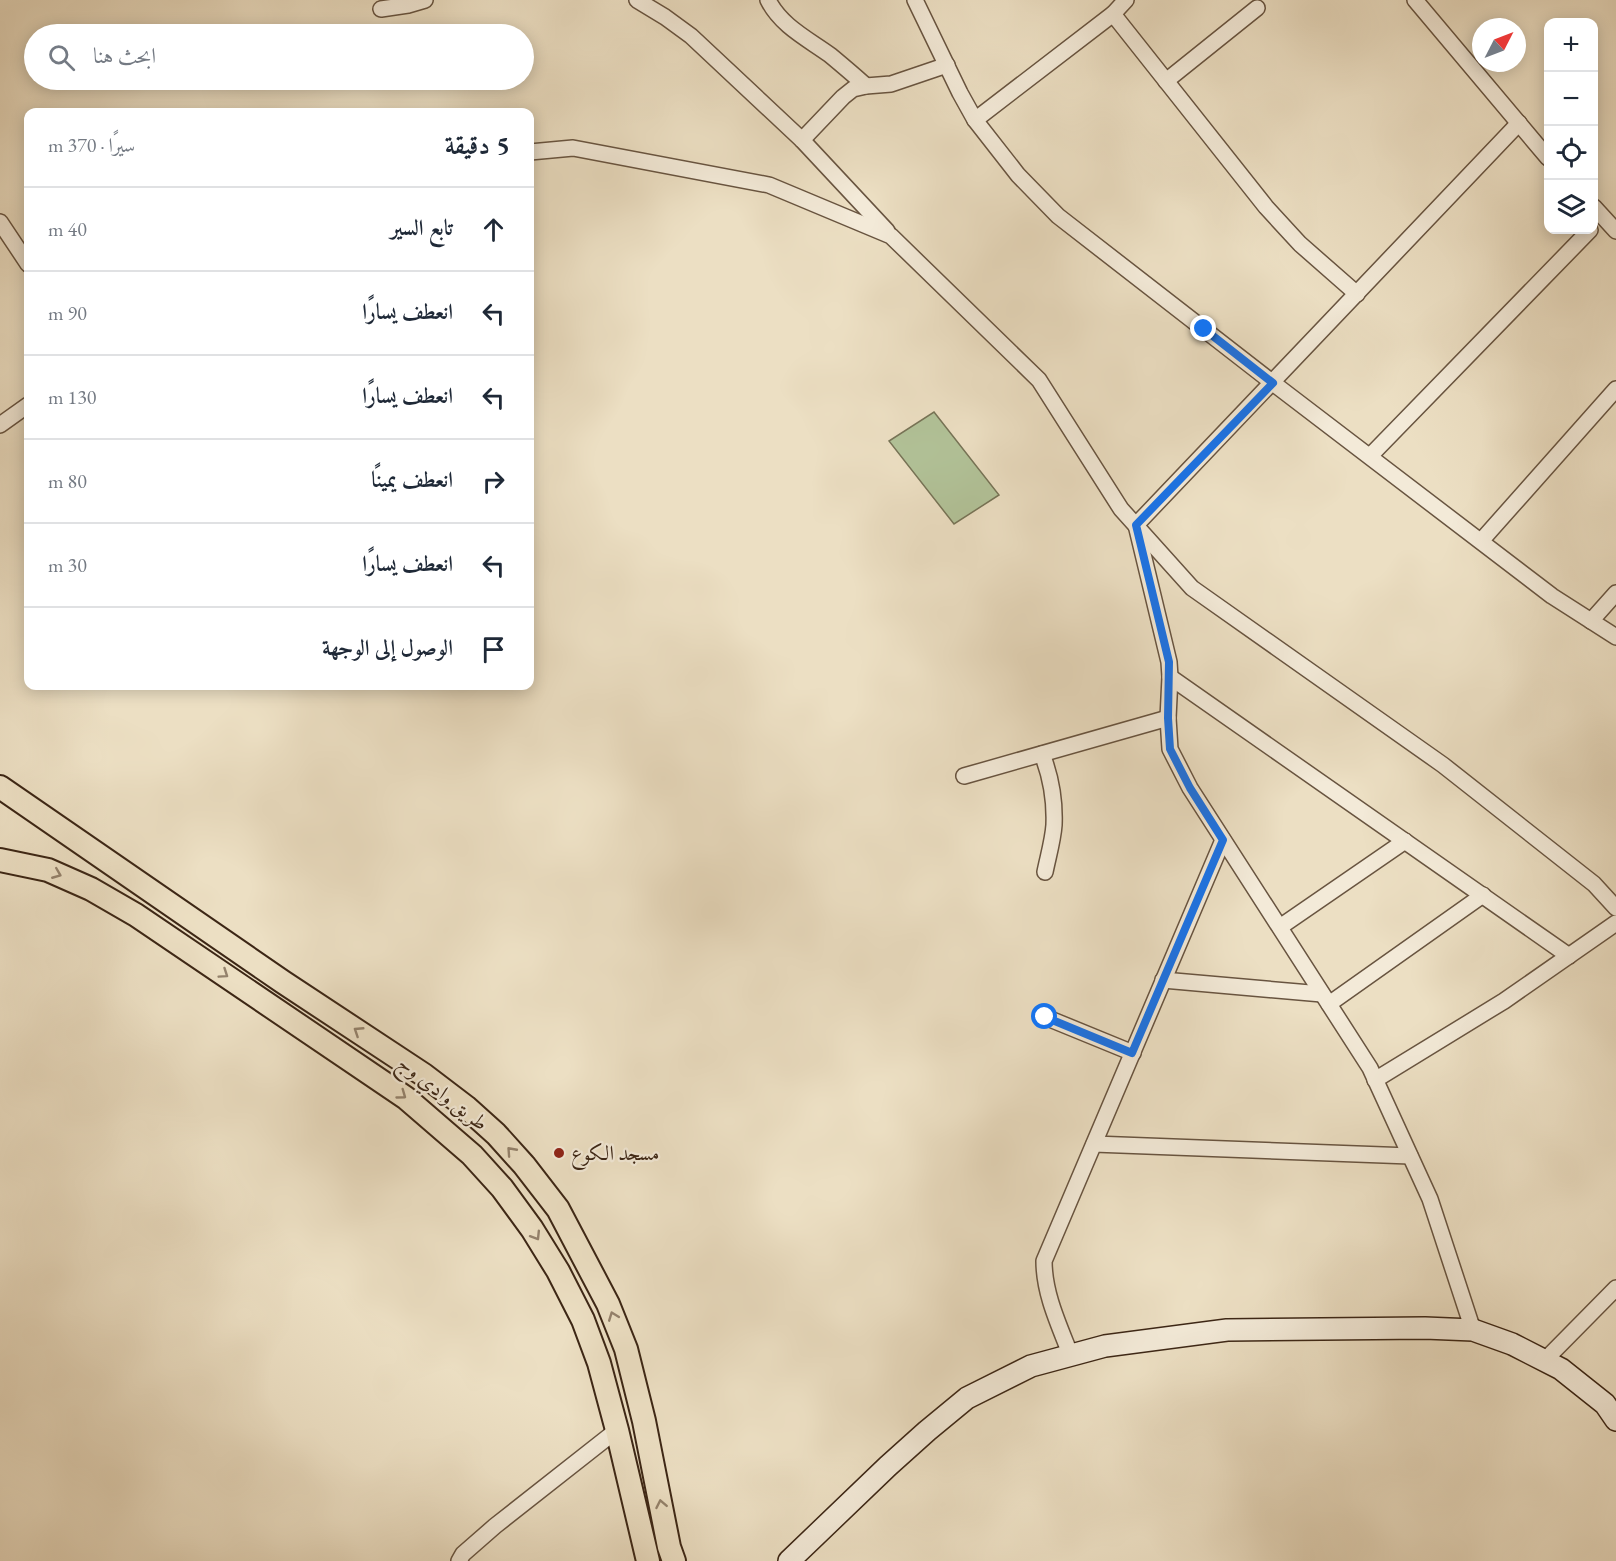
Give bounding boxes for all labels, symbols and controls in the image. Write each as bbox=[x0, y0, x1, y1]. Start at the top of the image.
north arrow bbox=[1472, 18, 1526, 72]
map controls bbox=[1544, 18, 1598, 234]
button: + bbox=[1544, 18, 1598, 72]
search box bbox=[24, 24, 534, 90]
icon: search bbox=[45, 41, 78, 74]
text: ابحث هنا bbox=[93, 41, 156, 70]
button: − bbox=[1544, 72, 1598, 126]
button: locate bbox=[1544, 126, 1598, 180]
text: 5 دقيقة bbox=[445, 128, 510, 162]
text: سيرًا · 370 m bbox=[48, 132, 135, 158]
button: layers bbox=[1544, 180, 1598, 234]
text: تابع السير bbox=[390, 213, 453, 242]
icon: ahead bbox=[477, 213, 510, 246]
text: 40 m bbox=[48, 216, 87, 242]
text: انعطف يسارًا bbox=[362, 297, 453, 326]
icon: left bbox=[477, 297, 510, 330]
text: 90 m bbox=[48, 300, 87, 326]
route end bbox=[1190, 315, 1216, 341]
text: انعطف يسارًا bbox=[362, 381, 453, 410]
icon: left bbox=[477, 381, 510, 414]
text: 130 m bbox=[48, 384, 96, 410]
text: انعطف يمينًا bbox=[371, 465, 453, 494]
icon: right bbox=[477, 465, 510, 498]
text: 80 m bbox=[48, 468, 87, 494]
text: انعطف يسارًا bbox=[362, 549, 453, 578]
icon: left bbox=[477, 549, 510, 582]
text: 30 m bbox=[48, 552, 87, 578]
text: الوصول إلى الوجهة bbox=[322, 633, 453, 662]
icon: arrive bbox=[477, 633, 510, 666]
one-way arrow bbox=[50, 867, 61, 879]
one-way arrow bbox=[217, 966, 228, 977]
route start bbox=[1031, 1003, 1057, 1029]
one-way arrow bbox=[353, 1027, 364, 1038]
street label: طريق وادي وج bbox=[389, 1049, 494, 1141]
one-way arrow bbox=[396, 1088, 407, 1099]
place label: مسجد الكوع bbox=[571, 1139, 659, 1171]
marker: مسجد الكوع bbox=[552, 1146, 566, 1160]
one-way arrow bbox=[507, 1147, 518, 1157]
one-way arrow bbox=[528, 1230, 540, 1240]
one-way arrow bbox=[607, 1311, 620, 1321]
one-way arrow bbox=[655, 1499, 668, 1509]

